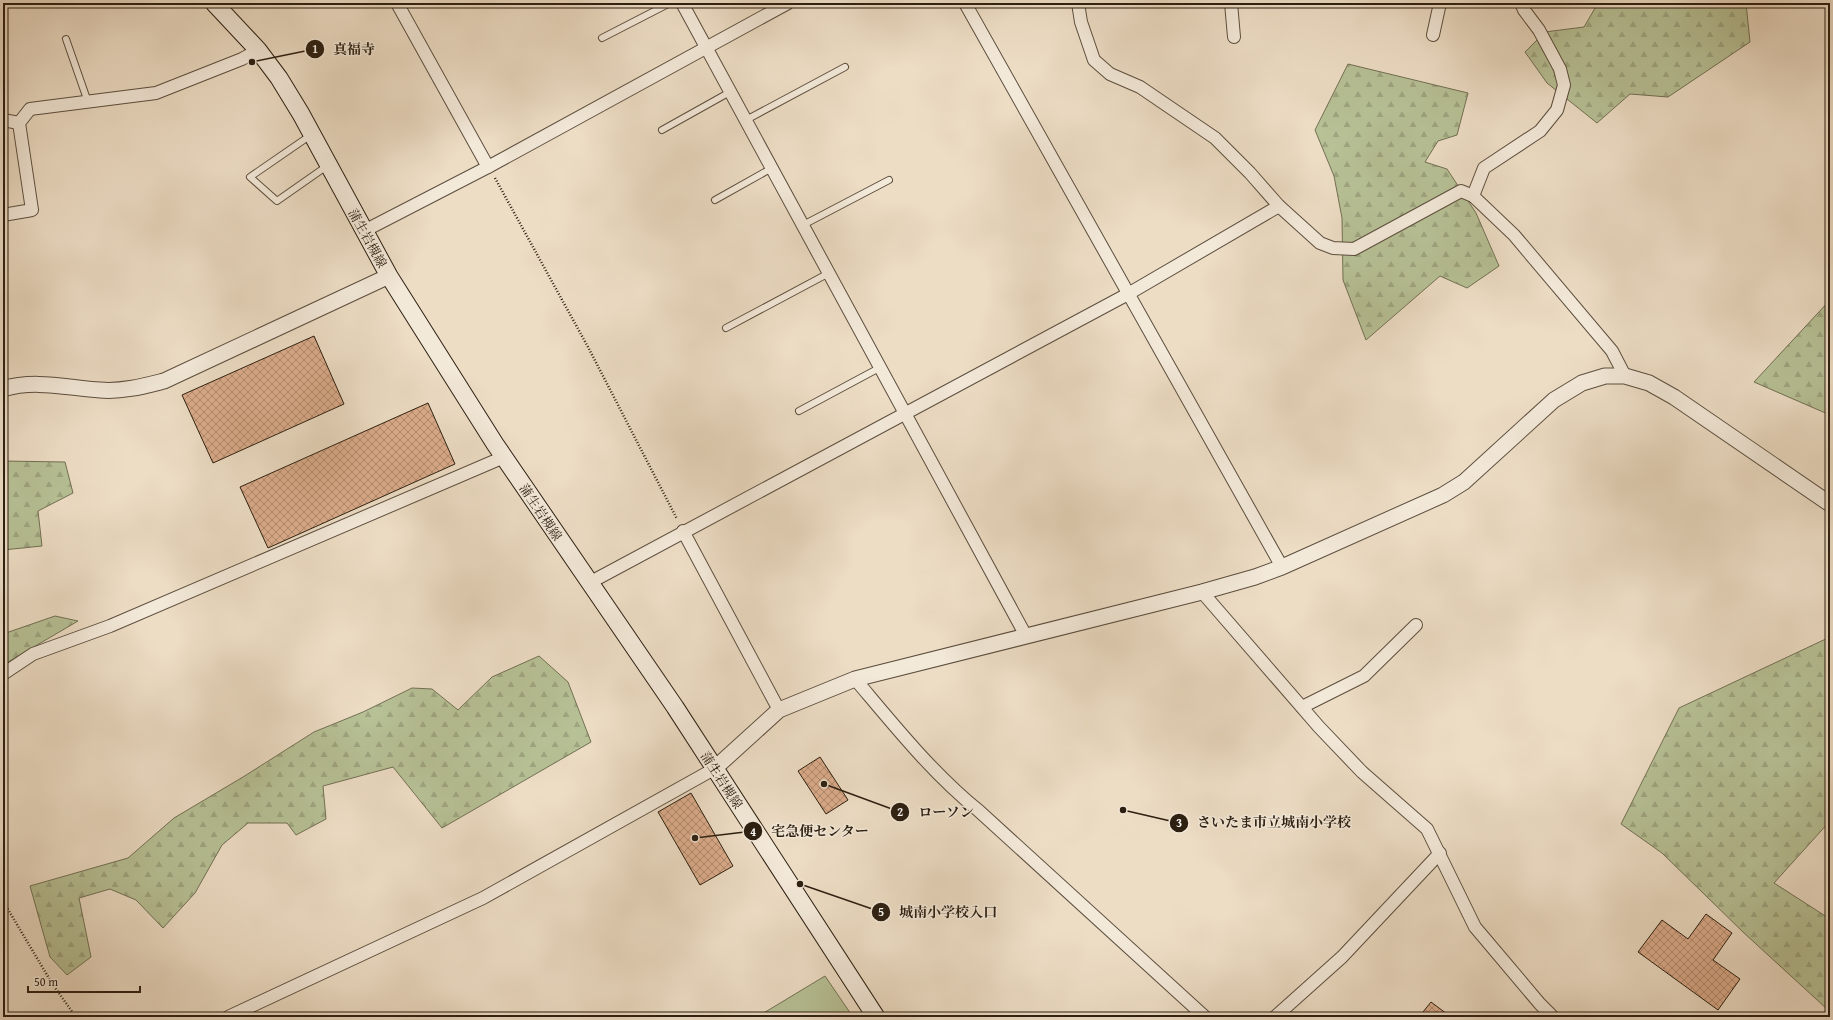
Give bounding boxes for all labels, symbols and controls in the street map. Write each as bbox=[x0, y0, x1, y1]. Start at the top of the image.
callout: 真福寺 bbox=[305, 36, 383, 62]
text: 真福寺 bbox=[333, 39, 375, 59]
text: 1 bbox=[312, 40, 318, 57]
street label: 蒲生岩槻線 bbox=[343, 205, 392, 271]
street label: 蒲生岩槻線 bbox=[515, 480, 567, 545]
street label: 蒲生岩槻線 bbox=[696, 748, 747, 813]
callout: ローソン bbox=[890, 799, 982, 825]
text: ローソン bbox=[918, 802, 974, 822]
text: 2 bbox=[897, 803, 903, 820]
callout: さいたま市立城南小学校 bbox=[1169, 810, 1359, 836]
text: さいたま市立城南小学校 bbox=[1197, 812, 1351, 832]
text: 3 bbox=[1176, 814, 1182, 831]
callout: 宅急便センター bbox=[743, 818, 877, 844]
text: 宅急便センター bbox=[771, 821, 869, 841]
text: 4 bbox=[750, 823, 756, 840]
callout: 城南小学校入口 bbox=[871, 899, 1005, 925]
text: 城南小学校入口 bbox=[899, 902, 997, 922]
text: 5 bbox=[878, 903, 884, 920]
scale bar bbox=[28, 968, 140, 994]
text: 50 m bbox=[34, 973, 58, 990]

